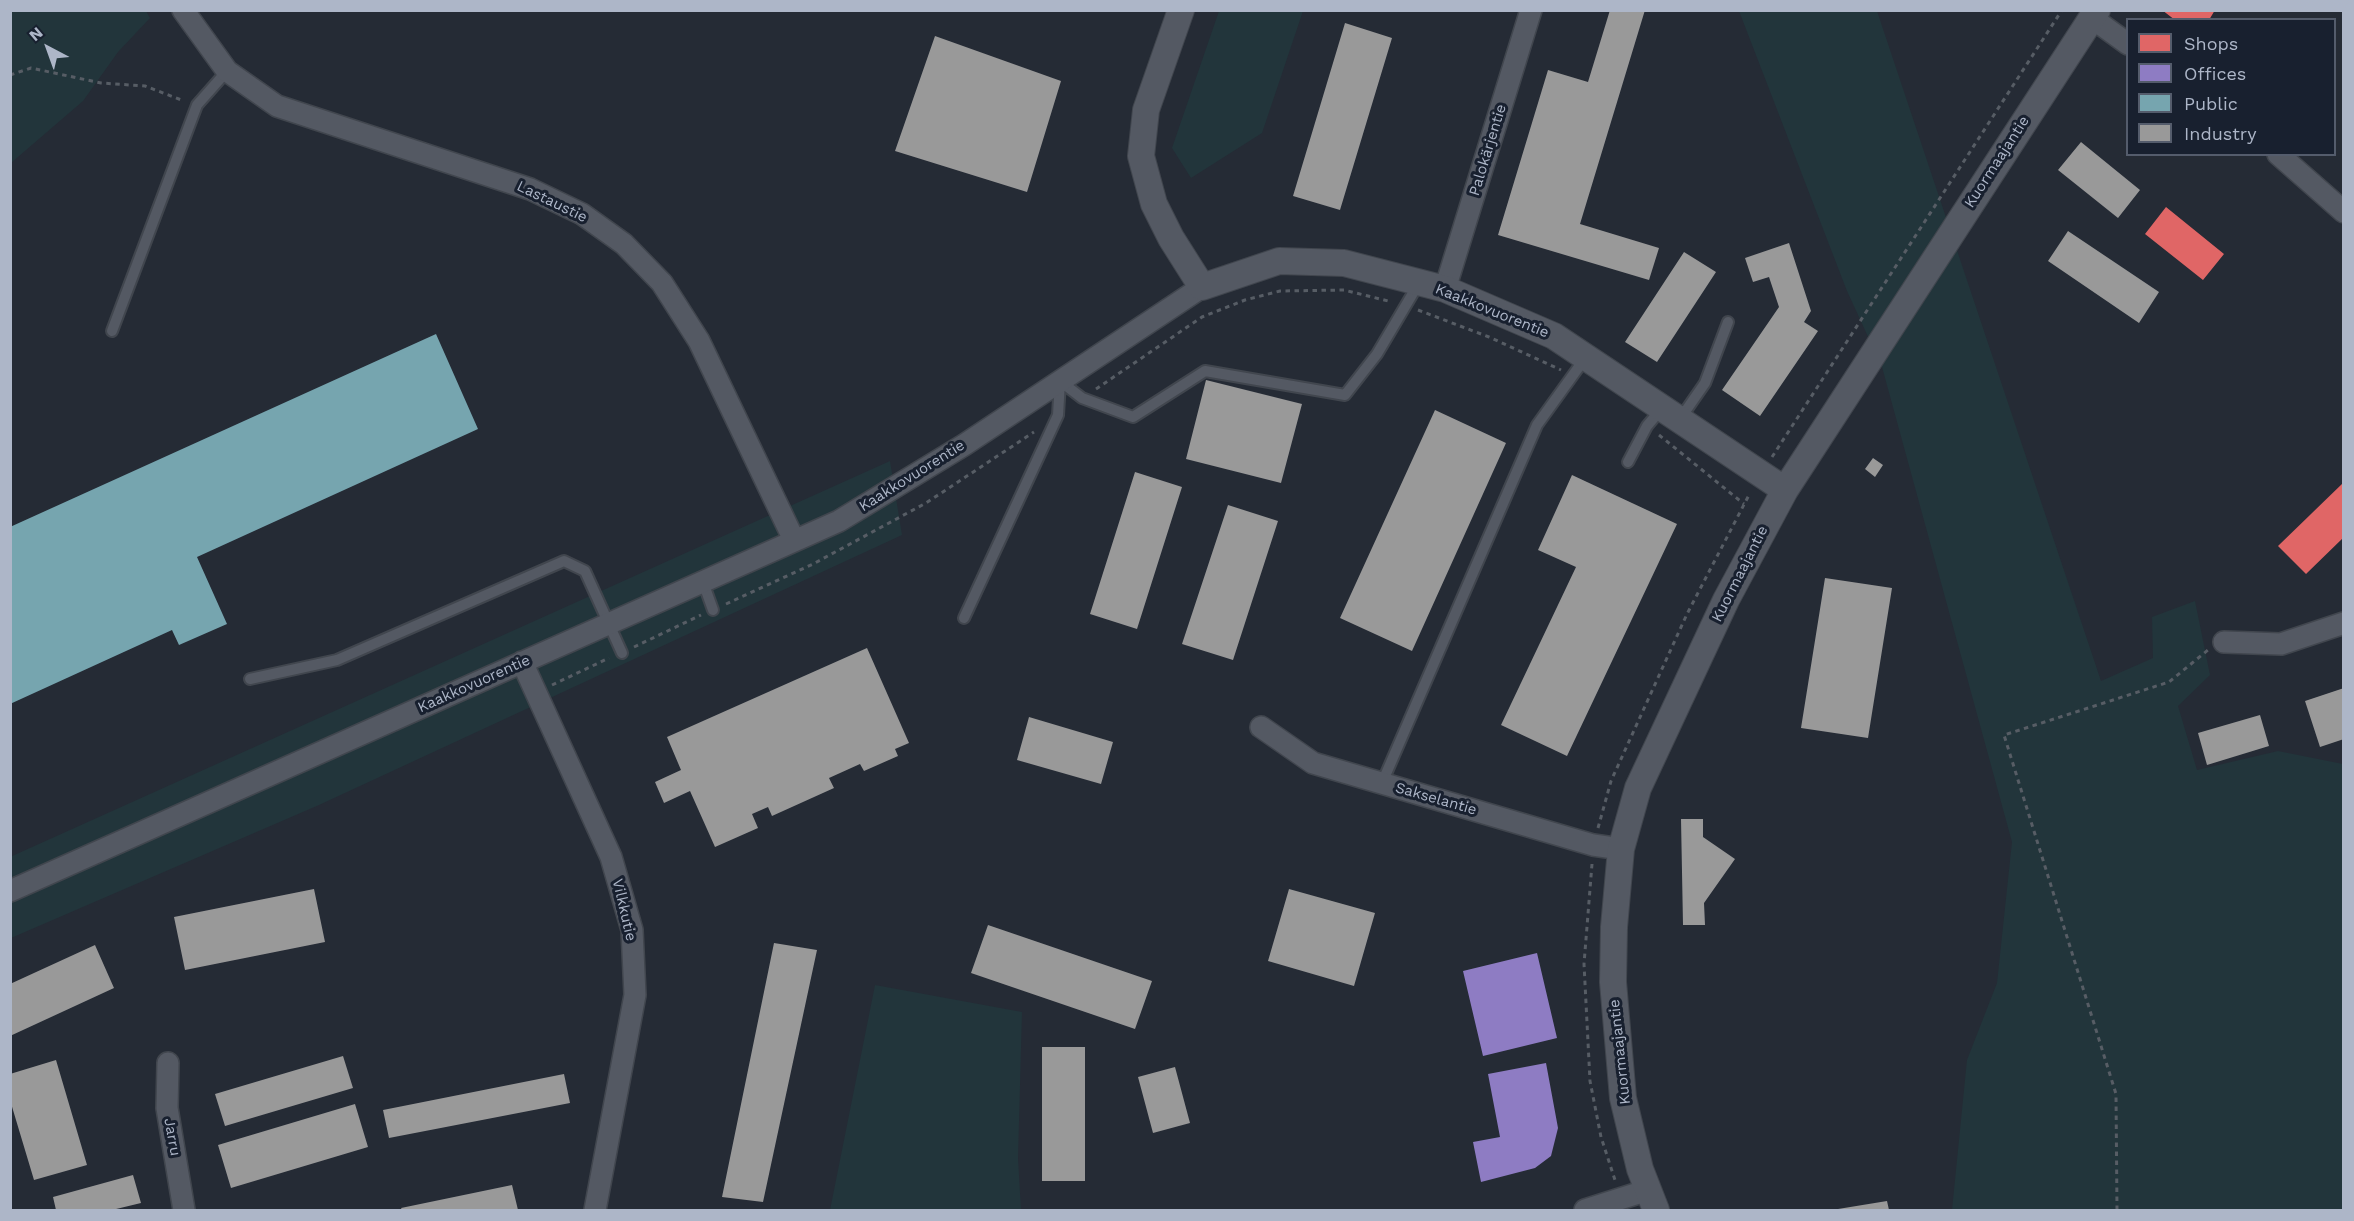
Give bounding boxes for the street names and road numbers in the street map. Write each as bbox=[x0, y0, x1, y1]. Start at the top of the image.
street label: Palokärjentie bbox=[1466, 102, 1510, 198]
street label: Kuormaajantie bbox=[1961, 113, 2033, 211]
street label: Lastaustie bbox=[514, 177, 590, 227]
street label: Kaakkovuorentie bbox=[1433, 280, 1551, 342]
street label: Kaakkovuorentie bbox=[856, 436, 968, 516]
street label: Kuormaajantie bbox=[1708, 523, 1772, 625]
street label: Kaakkovuorentie bbox=[415, 651, 533, 717]
street label: Sakselantie bbox=[1393, 779, 1479, 819]
street label: Vilkkutie bbox=[608, 877, 640, 943]
street label: Kuormaajantie bbox=[1606, 998, 1634, 1106]
street label: Jarru bbox=[160, 1117, 184, 1157]

